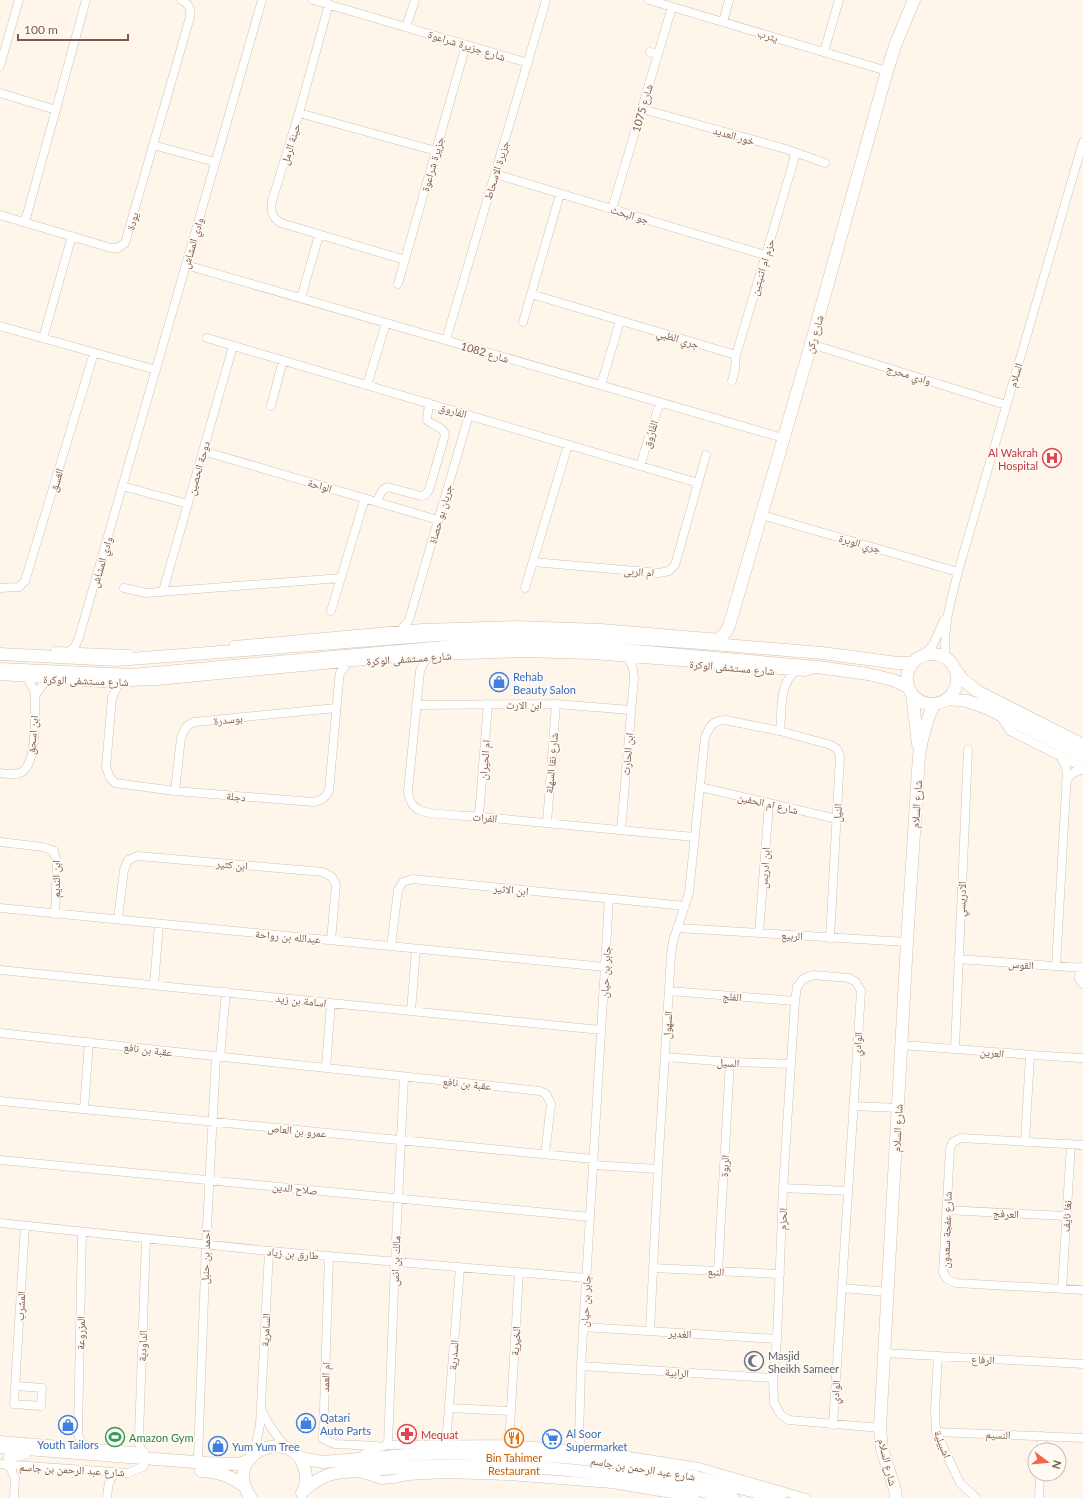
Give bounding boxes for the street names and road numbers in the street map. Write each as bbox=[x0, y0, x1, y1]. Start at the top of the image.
street label: يثرب bbox=[756, 26, 780, 45]
street label: شارع جزيرة شراعوة bbox=[426, 27, 507, 64]
street label: شارع 1075 bbox=[629, 83, 656, 134]
street label: حينة الرمل bbox=[278, 122, 303, 167]
street label: خور العديد bbox=[712, 123, 756, 147]
street label: جزيرة شراعوة bbox=[418, 135, 446, 193]
street label: جزيرة الاسحاط bbox=[481, 139, 511, 201]
street label: جو البحث bbox=[609, 202, 651, 226]
street label: يودة bbox=[123, 210, 141, 231]
street label: وادي المشاش bbox=[178, 216, 208, 271]
street label: حزم ام اثنيتين bbox=[747, 237, 778, 297]
street label: شارع ركن bbox=[802, 313, 827, 355]
street label: جري الظبي bbox=[654, 325, 701, 353]
street label: شارع 1082 bbox=[459, 339, 510, 366]
street label: وادي محرج bbox=[884, 361, 933, 390]
street label: السلام bbox=[1005, 362, 1026, 389]
street label: الفاروق bbox=[437, 400, 468, 421]
street label: الفَارُوق bbox=[640, 418, 661, 450]
street label: دوحة الحصين bbox=[184, 439, 213, 497]
street label: الغسق bbox=[46, 467, 67, 494]
street label: الواحة bbox=[306, 475, 334, 495]
street label: جريان بو حصاة bbox=[425, 483, 456, 545]
street label: جري الوبرة bbox=[837, 531, 883, 558]
street label: وادي المشاش bbox=[87, 535, 117, 590]
street label: ام الربى bbox=[623, 563, 655, 580]
street label: شارع مستشفى الوكرة bbox=[366, 649, 452, 668]
street label: شارع مستشفى الوكرة bbox=[689, 657, 775, 678]
street label: شارع مستشفى الوكرة bbox=[43, 672, 129, 689]
street label: ابن الارت bbox=[506, 698, 542, 712]
street label: بوسدرة bbox=[213, 711, 243, 727]
street label: ابن اسحق bbox=[24, 715, 41, 755]
street label: شارع نقا السهلة bbox=[542, 732, 561, 794]
street label: ابن الحارث bbox=[619, 732, 636, 776]
street label: ام الحيران bbox=[476, 739, 493, 781]
street label: شارع السلام bbox=[908, 780, 925, 828]
street label: دجلة bbox=[226, 789, 247, 803]
street label: شارع ام الحفين bbox=[736, 790, 799, 817]
street label: النيل bbox=[830, 803, 845, 823]
street label: الفرات bbox=[472, 809, 498, 825]
street label: ابن ادريس bbox=[756, 847, 773, 889]
street label: ابن كثير bbox=[214, 856, 248, 873]
street label: ابن النديم bbox=[49, 860, 64, 898]
street label: ابن الاثير bbox=[492, 881, 529, 898]
street label: الادريسي bbox=[954, 881, 971, 917]
street label: عبدالله بن رواحة bbox=[255, 927, 322, 946]
street label: الربيع bbox=[781, 928, 803, 943]
street label: جابر بن حيان bbox=[597, 945, 614, 999]
street label: القوس bbox=[1008, 957, 1034, 972]
street label: الفلج bbox=[722, 989, 742, 1004]
street label: اسامة بن زيد bbox=[275, 991, 327, 1010]
street label: السهول bbox=[660, 1011, 675, 1040]
street label: الوادي bbox=[850, 1032, 867, 1057]
street label: عقبة بن نافع bbox=[123, 1040, 173, 1059]
street label: العرين bbox=[979, 1044, 1005, 1061]
street label: السيل bbox=[716, 1055, 740, 1070]
street label: عقبة بن نافع bbox=[442, 1074, 492, 1093]
street label: شارع السلام bbox=[889, 1104, 906, 1152]
street label: عمرو بن العاص bbox=[267, 1120, 328, 1141]
street label: الربوة bbox=[717, 1155, 731, 1177]
street label: صلاح الدين bbox=[272, 1179, 318, 1198]
street label: شارع عفجة سعدون bbox=[938, 1191, 955, 1269]
street label: نغا نايف bbox=[1058, 1200, 1074, 1232]
street label: العرفج bbox=[993, 1206, 1019, 1221]
street label: الحزم bbox=[775, 1208, 790, 1230]
street label: احمد بن حنبل bbox=[198, 1230, 213, 1284]
street label: مالك بن انس bbox=[388, 1236, 403, 1286]
street label: طارق بن زياد bbox=[267, 1244, 319, 1263]
street label: النبع bbox=[707, 1264, 725, 1279]
street label: جابر بن حيان bbox=[577, 1274, 594, 1328]
street label: المشرب bbox=[13, 1291, 28, 1321]
street label: السامرية bbox=[258, 1313, 273, 1347]
street label: المزروعة bbox=[73, 1316, 87, 1350]
street label: الخيرية bbox=[507, 1326, 523, 1356]
street label: الغدير bbox=[667, 1326, 692, 1340]
street label: الداودية bbox=[135, 1330, 149, 1362]
street label: السدرية bbox=[445, 1339, 461, 1371]
street label: الرفاع bbox=[971, 1352, 995, 1367]
street label: ام العمد bbox=[318, 1362, 333, 1392]
street label: الرابية bbox=[665, 1365, 689, 1380]
street label: الوادي bbox=[828, 1380, 845, 1405]
street label: النسيم bbox=[985, 1427, 1011, 1443]
street label: اشبيلية bbox=[931, 1428, 954, 1460]
street label: شارع السلام bbox=[875, 1437, 900, 1487]
street label: شارع عبد الرحمن بن جاسم bbox=[589, 1453, 696, 1485]
street label: شارع عبد الرحمن بن جاسم bbox=[19, 1460, 125, 1480]

